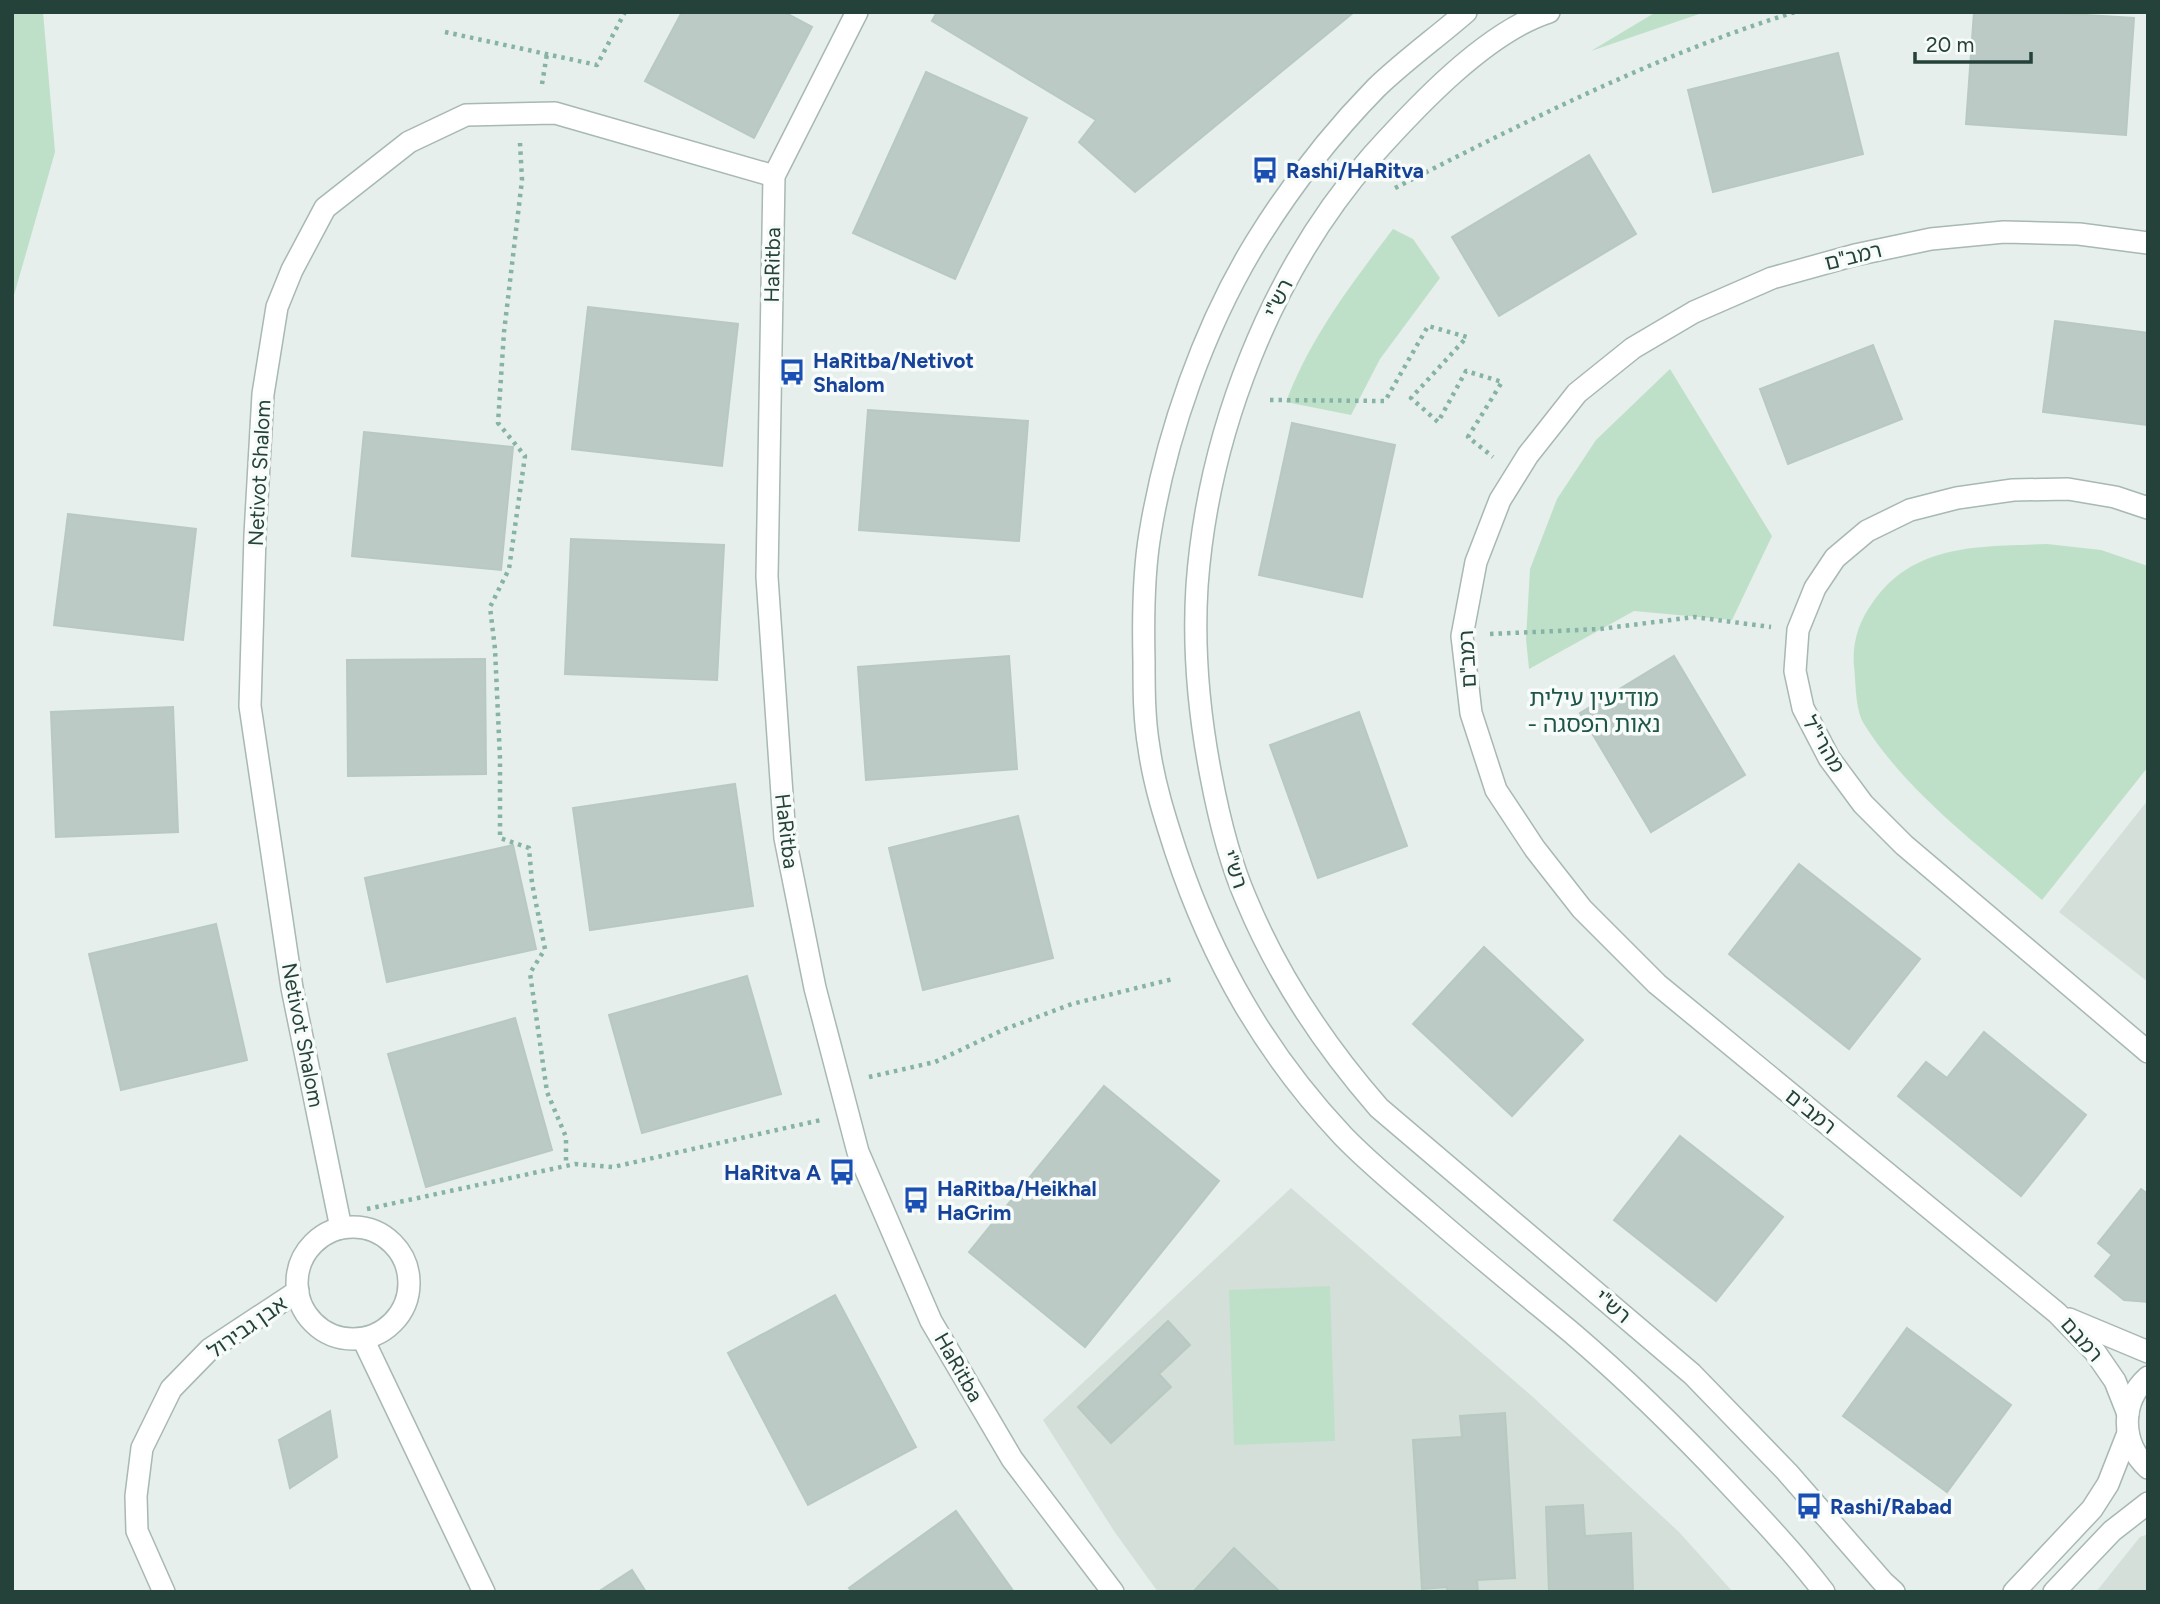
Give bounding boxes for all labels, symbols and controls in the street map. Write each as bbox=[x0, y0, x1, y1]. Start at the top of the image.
scale bar bbox=[1915, 21, 2030, 65]
text: 20 m bbox=[1926, 32, 1974, 57]
bus stop icon: Rashi/HaRitva bbox=[1250, 155, 1280, 185]
place label: Rashi/HaRitva bbox=[1286, 158, 1424, 183]
street label: HaRitba bbox=[759, 227, 785, 303]
street label: רמב"ם bbox=[1822, 237, 1884, 275]
street label: רש"י bbox=[1258, 275, 1298, 321]
place label: HaRitba/Netivot Shalom bbox=[813, 348, 974, 397]
bus stop icon: HaRitba/Netivot Shalom bbox=[777, 357, 807, 387]
street label: Netivot Shalom bbox=[243, 399, 275, 547]
street label: רמב"ם bbox=[1453, 629, 1481, 689]
district label: מודיעין עילית - נאות הפסגה bbox=[1528, 684, 1660, 738]
street label: מהרי"ל bbox=[1797, 711, 1851, 777]
street label: HaRitba bbox=[770, 792, 804, 870]
street label: רש"י bbox=[1217, 846, 1253, 892]
street label: Netivot Shalom bbox=[277, 961, 329, 1109]
street label: רמב"ם bbox=[1781, 1083, 1841, 1139]
bus stop icon: HaRitva A bbox=[827, 1157, 857, 1187]
place label: HaRitva A bbox=[724, 1160, 821, 1185]
place label: HaRitba/Heikhal HaGrim bbox=[937, 1176, 1097, 1225]
bus stop icon: HaRitba/Heikhal HaGrim bbox=[901, 1185, 931, 1215]
street label: רש"י bbox=[1590, 1284, 1636, 1328]
street label: אבן גבירול bbox=[202, 1291, 292, 1363]
street label: רמבם bbox=[2056, 1312, 2108, 1366]
street label: HaRitba bbox=[929, 1328, 989, 1406]
bus stop icon: Rashi/Rabad bbox=[1794, 1491, 1824, 1521]
place label: Rashi/Rabad bbox=[1830, 1494, 1952, 1519]

